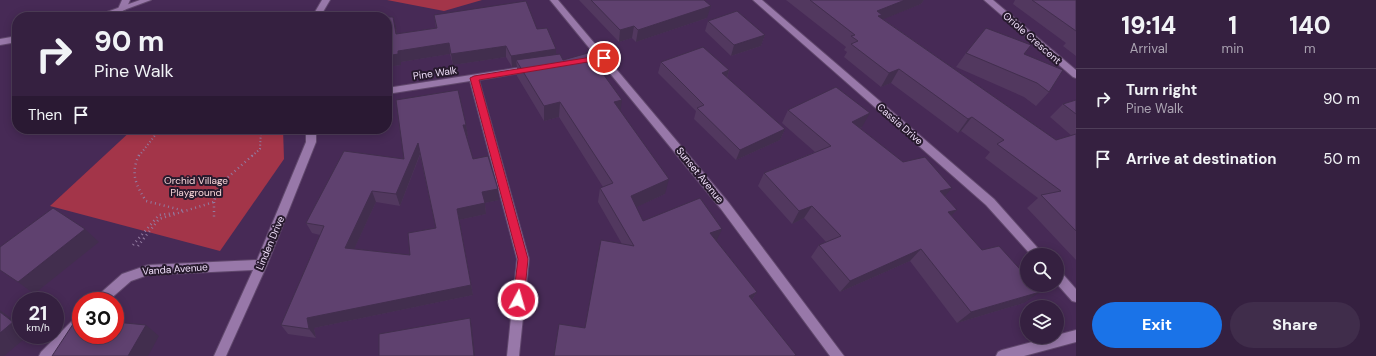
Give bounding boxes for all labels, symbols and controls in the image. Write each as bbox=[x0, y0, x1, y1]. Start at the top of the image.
street label: Oriole Crescent bbox=[1000, 9, 1064, 67]
text: 19:14 bbox=[1121, 10, 1176, 41]
text: 1 bbox=[1228, 10, 1237, 41]
text: 140 bbox=[1289, 10, 1331, 41]
text: 90 m bbox=[94, 23, 164, 60]
icon: right bbox=[28, 28, 80, 80]
text: Arrival bbox=[1130, 40, 1168, 57]
text: min bbox=[1222, 40, 1244, 57]
text: m bbox=[1304, 40, 1316, 57]
pin bbox=[587, 41, 621, 75]
icon: arrive bbox=[593, 47, 615, 69]
text: Pine Walk bbox=[94, 59, 174, 83]
street label: Pine Walk bbox=[412, 63, 458, 83]
text: Turn right bbox=[1126, 80, 1197, 100]
icon: right bbox=[1092, 88, 1114, 110]
text: 90 m bbox=[1323, 89, 1360, 109]
street label: Cassia Drive bbox=[874, 100, 926, 148]
text: Pine Walk bbox=[1126, 100, 1183, 117]
icon: arrive bbox=[70, 104, 92, 126]
text: Then bbox=[28, 105, 62, 125]
street label: Sunset Avenue bbox=[673, 144, 727, 206]
icon: arrive bbox=[1092, 148, 1114, 170]
text: Arrive at destination bbox=[1126, 149, 1277, 169]
text: 50 m bbox=[1323, 149, 1360, 169]
park label: Orchid Village Playground bbox=[164, 174, 228, 199]
street label: Linden Drive bbox=[253, 214, 287, 272]
map controls bbox=[1020, 248, 1064, 344]
button: search bbox=[1020, 248, 1064, 292]
street label: Vanda Avenue bbox=[142, 260, 209, 278]
position arrow bbox=[497, 279, 539, 321]
speed limit sign: 30 bbox=[72, 292, 124, 344]
text: 21 bbox=[29, 300, 47, 326]
button: layers bbox=[1020, 300, 1064, 344]
button: Exit bbox=[1092, 302, 1222, 348]
button: Share bbox=[1230, 302, 1360, 348]
text: km/h bbox=[26, 321, 50, 334]

